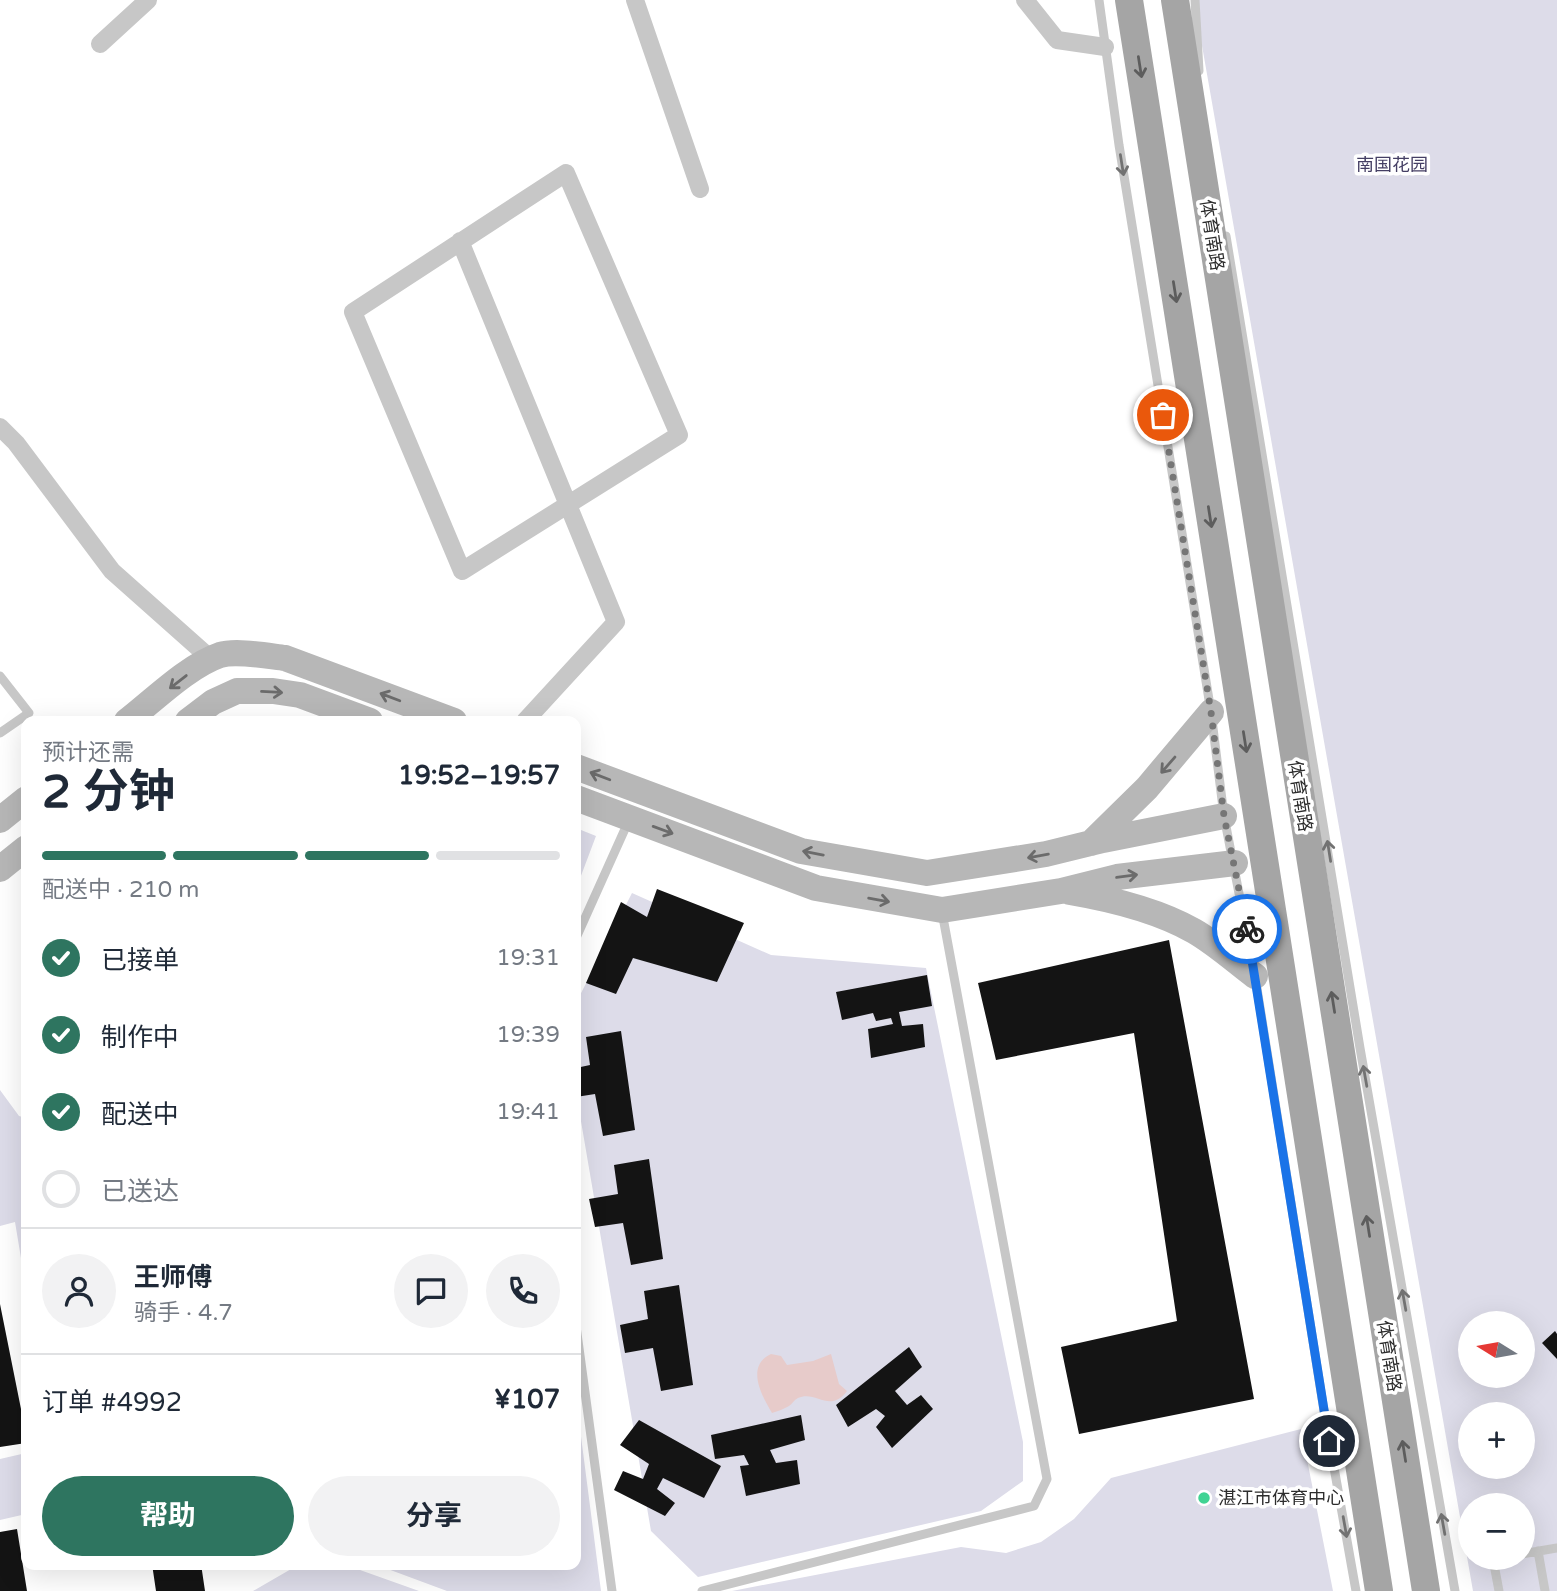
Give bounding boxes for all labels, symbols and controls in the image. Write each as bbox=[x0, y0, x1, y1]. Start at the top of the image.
one-way arrow bbox=[1134, 56, 1147, 78]
one-way arrow bbox=[1116, 153, 1129, 176]
park label: 南国花园 bbox=[1356, 154, 1428, 176]
street label: 体育南路 bbox=[1196, 198, 1228, 272]
one-way arrow bbox=[1169, 280, 1182, 303]
pin bbox=[1133, 385, 1193, 445]
icon: bag bbox=[1144, 396, 1182, 434]
one-way arrow bbox=[1204, 505, 1217, 528]
one-way arrow bbox=[169, 674, 187, 689]
one-way arrow bbox=[260, 685, 283, 698]
one-way arrow bbox=[379, 690, 401, 702]
one-way arrow bbox=[1239, 730, 1252, 753]
text: 预计还需 bbox=[42, 739, 134, 767]
one-way arrow bbox=[1160, 755, 1176, 773]
street label: 体育南路 bbox=[1284, 759, 1316, 833]
text: 19:52–19:57 bbox=[398, 760, 560, 791]
text: 2 分钟 bbox=[42, 765, 175, 820]
one-way arrow bbox=[589, 768, 611, 781]
one-way arrow bbox=[651, 825, 673, 838]
one-way arrow bbox=[1322, 840, 1335, 863]
one-way arrow bbox=[802, 846, 825, 860]
one-way arrow bbox=[1027, 850, 1050, 863]
one-way arrow bbox=[1115, 869, 1137, 882]
text: 配送中 · 210 m bbox=[42, 876, 199, 904]
one-way arrow bbox=[867, 893, 890, 907]
courier bbox=[1212, 894, 1282, 964]
icon: bike bbox=[1228, 910, 1266, 948]
icon: check bbox=[42, 939, 80, 977]
text: 19:31 bbox=[496, 944, 560, 972]
text: 已接单 bbox=[101, 945, 179, 976]
one-way arrow bbox=[1326, 991, 1339, 1013]
icon: check bbox=[42, 1016, 80, 1054]
text: 19:39 bbox=[496, 1021, 560, 1049]
text: 制作中 bbox=[101, 1022, 179, 1053]
one-way arrow bbox=[1358, 1065, 1371, 1088]
icon: check bbox=[42, 1093, 80, 1131]
text: 19:41 bbox=[496, 1098, 560, 1126]
text: 配送中 bbox=[101, 1099, 179, 1130]
text: 已送达 bbox=[101, 1176, 179, 1207]
one-way arrow bbox=[1361, 1215, 1374, 1238]
button: person bbox=[42, 1254, 116, 1328]
button: chat bbox=[394, 1254, 468, 1328]
button: phone bbox=[486, 1254, 560, 1328]
text: 王师傅 bbox=[134, 1262, 212, 1293]
one-way arrow bbox=[1397, 1289, 1410, 1312]
text: 骑手 · 4.7 bbox=[134, 1299, 233, 1327]
north arrow bbox=[1458, 1311, 1535, 1388]
map controls bbox=[1458, 1311, 1535, 1570]
street label: 体育南路 bbox=[1373, 1319, 1405, 1393]
text: ¥107 bbox=[494, 1384, 560, 1415]
text: 订单 #4992 bbox=[42, 1387, 182, 1418]
button: + bbox=[1458, 1402, 1535, 1479]
pin bbox=[1299, 1411, 1359, 1471]
icon: home bbox=[1310, 1422, 1348, 1460]
one-way arrow bbox=[1397, 1440, 1410, 1463]
button: 帮助 bbox=[42, 1476, 294, 1556]
button: 分享 bbox=[308, 1476, 560, 1556]
place label: 湛江市体育中心 bbox=[1218, 1487, 1344, 1509]
marker: 湛江市体育中心 bbox=[1196, 1490, 1212, 1506]
button: − bbox=[1458, 1493, 1535, 1570]
one-way arrow bbox=[1436, 1513, 1450, 1536]
one-way arrow bbox=[1339, 1515, 1352, 1538]

